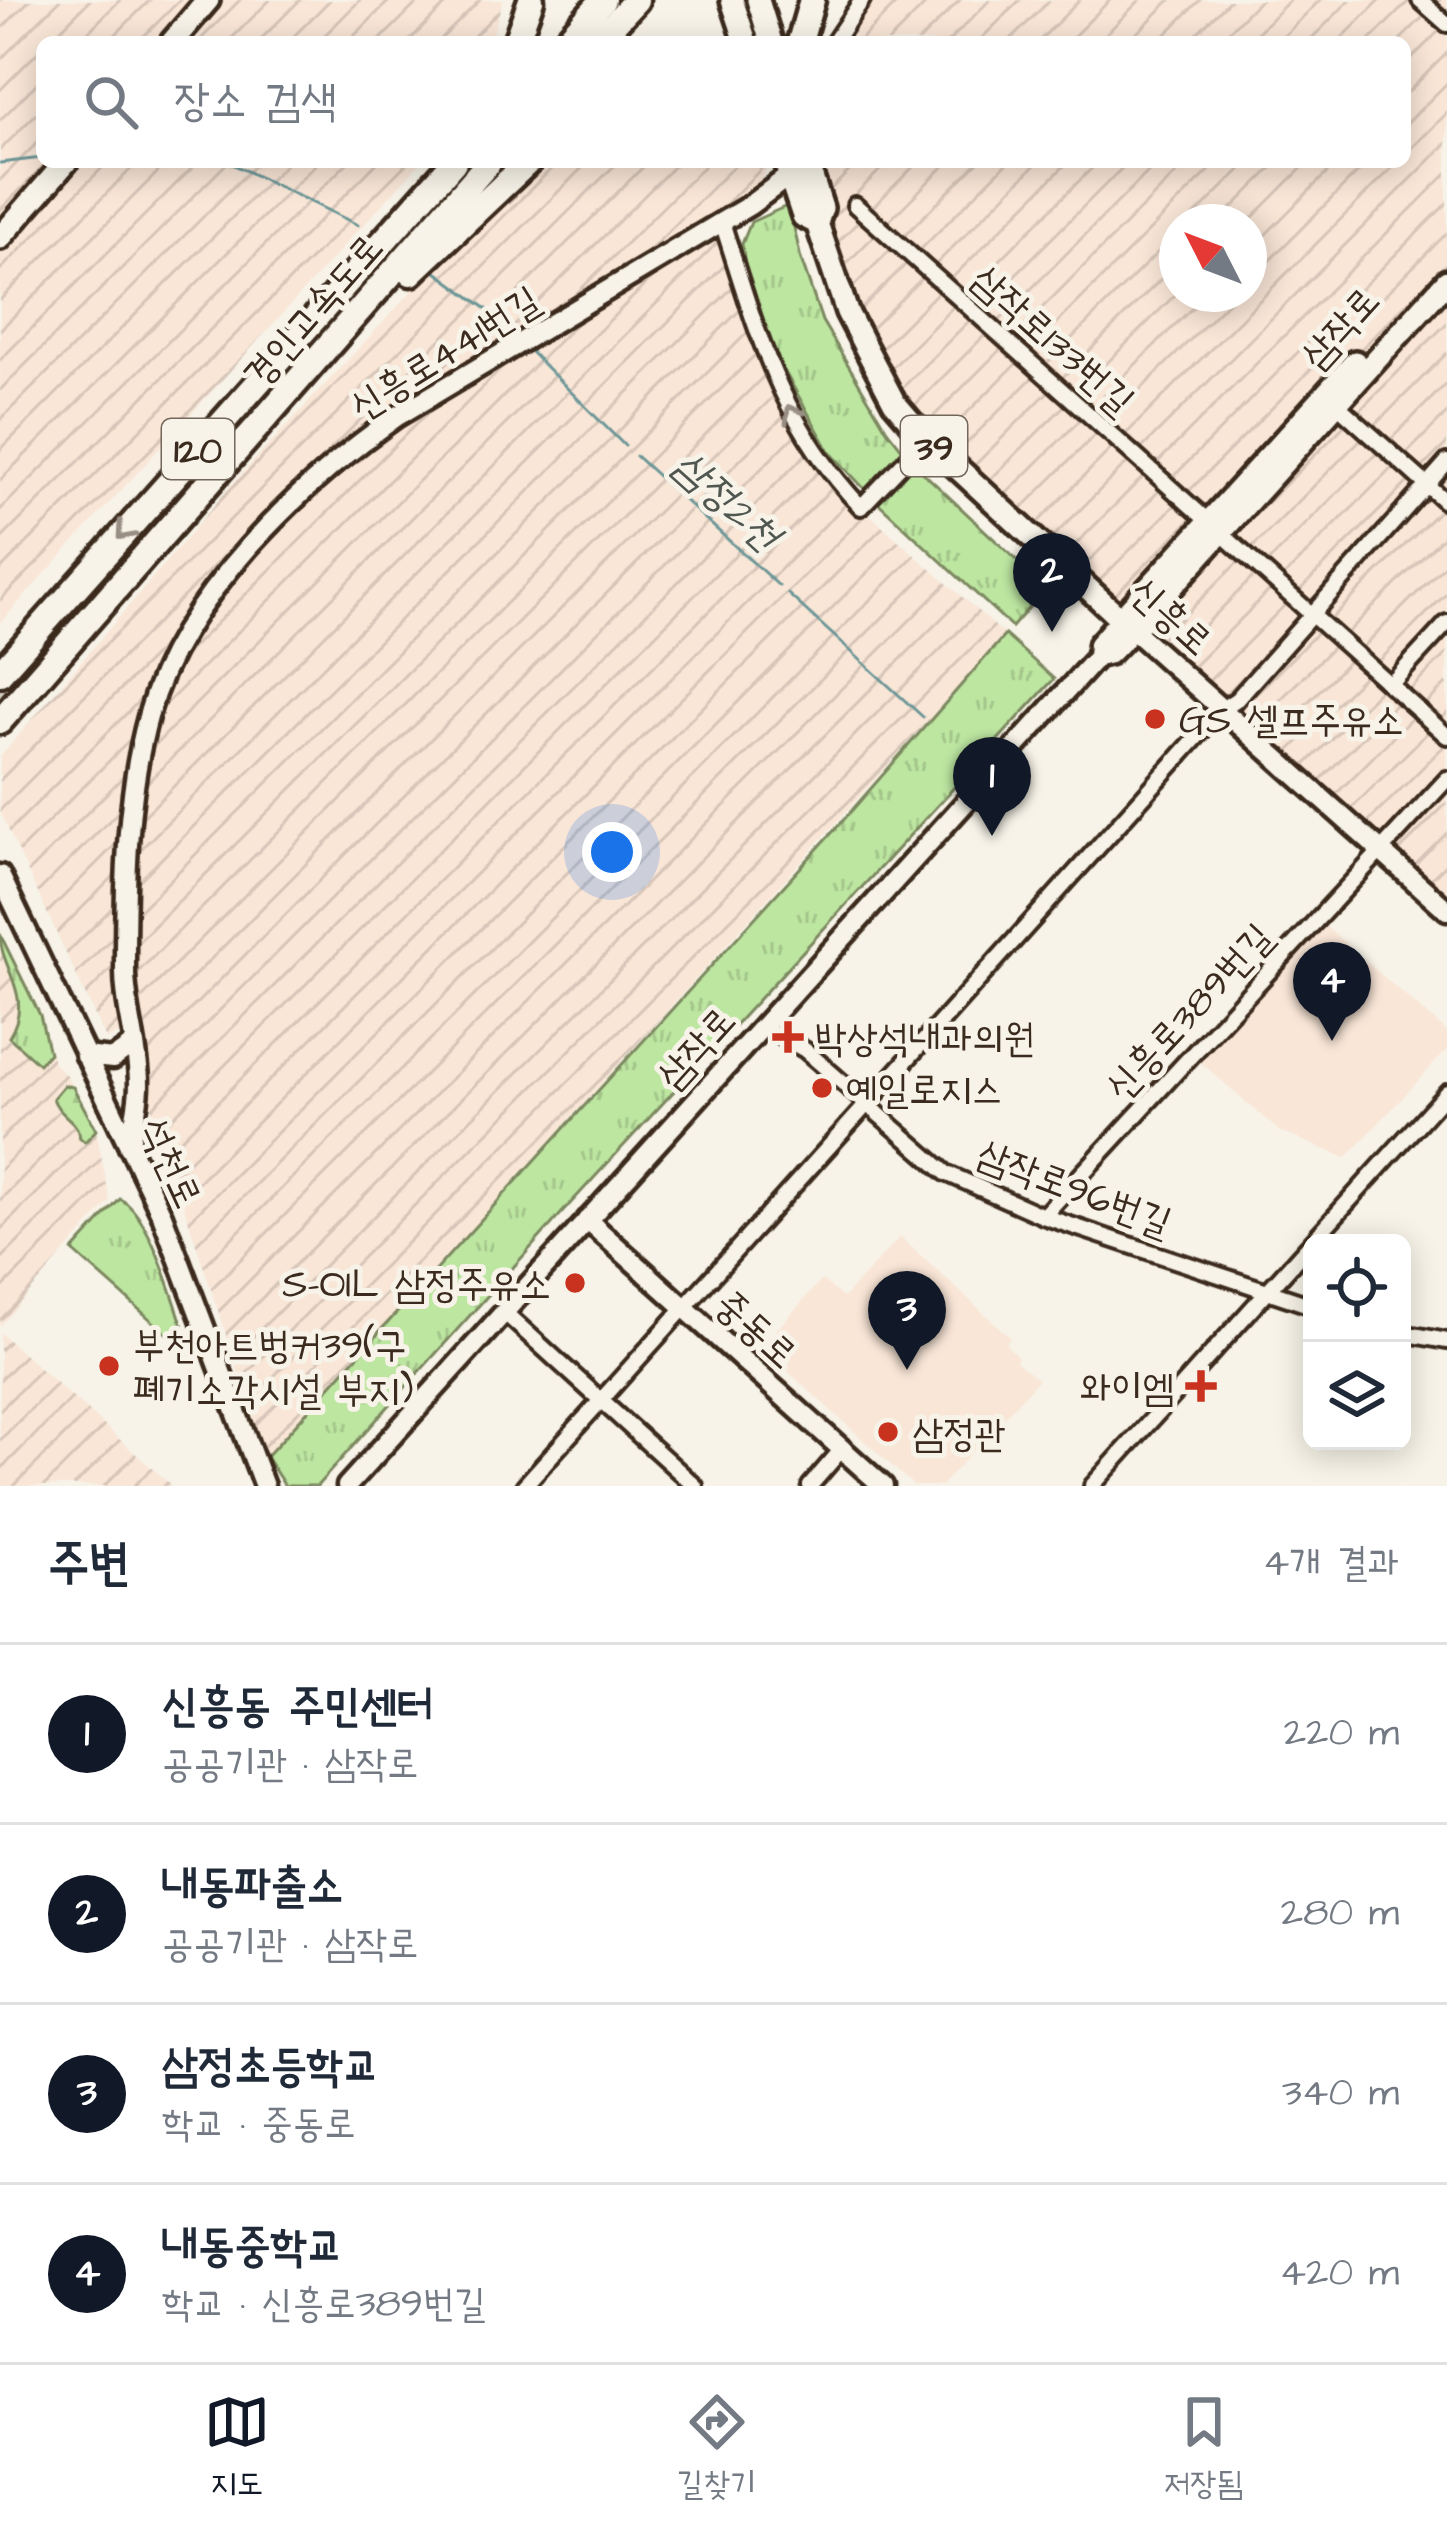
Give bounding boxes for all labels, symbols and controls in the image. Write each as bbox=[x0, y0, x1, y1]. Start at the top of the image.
search box bbox=[36, 36, 1411, 168]
icon: search bbox=[78, 69, 144, 135]
text: 장소 검색 bbox=[174, 71, 337, 133]
north arrow bbox=[1159, 204, 1267, 312]
street label: 경인고속도로 bbox=[232, 223, 396, 401]
street label: 삼작로133번길 bbox=[959, 254, 1145, 429]
street label: 신흥로441번길 bbox=[340, 275, 551, 434]
street label: 삼작로 bbox=[1290, 276, 1393, 382]
one-way arrow bbox=[784, 404, 806, 426]
road number: 39 bbox=[901, 416, 967, 476]
road number: 120 bbox=[162, 419, 234, 479]
water label: 삼정2천 bbox=[660, 438, 795, 568]
one-way arrow bbox=[117, 519, 139, 541]
pin: 2 bbox=[1013, 533, 1091, 632]
street label: 신흥로 bbox=[1117, 566, 1223, 669]
place label: GS 셀프주유소 bbox=[1179, 695, 1404, 749]
marker: GS 셀프주유소 bbox=[1142, 706, 1168, 732]
pin: 1 bbox=[953, 737, 1031, 836]
your location bbox=[582, 822, 642, 882]
street label: 신흥로389번길 bbox=[1094, 913, 1286, 1113]
pin: 4 bbox=[1293, 942, 1371, 1041]
street label: 삼작로 bbox=[646, 996, 749, 1102]
place label: 박상석내과의원 bbox=[815, 1013, 1035, 1067]
marker: 박상석내과의원 bbox=[772, 1021, 804, 1053]
place label: 예일로지스 bbox=[846, 1064, 1003, 1118]
marker: 예일로지스 bbox=[809, 1075, 835, 1101]
street label: 석천로 bbox=[125, 1109, 214, 1217]
street label: 삼작로96번길 bbox=[969, 1128, 1179, 1251]
map controls bbox=[1303, 1234, 1411, 1450]
button: locate bbox=[1303, 1234, 1411, 1342]
place label: S-OIL 삼정주유소 bbox=[282, 1259, 551, 1313]
marker: S-OIL 삼정주유소 bbox=[562, 1270, 588, 1296]
pin: 3 bbox=[868, 1271, 946, 1370]
street label: 중동로 bbox=[702, 1279, 808, 1382]
place label: 부천아트벙커39(구 폐기소각시설 부지) bbox=[133, 1320, 413, 1419]
button: layers bbox=[1303, 1342, 1411, 1450]
marker: 부천아트벙커39(구 폐기소각시설 부지) bbox=[96, 1353, 122, 1379]
place label: 와이엠 bbox=[1080, 1362, 1174, 1416]
marker: 와이엠 bbox=[1185, 1370, 1217, 1402]
place label: 삼정관 bbox=[912, 1408, 1006, 1462]
marker: 삼정관 bbox=[875, 1419, 901, 1445]
text: 주변 bbox=[48, 1529, 130, 1600]
text: 4개 결과 bbox=[1263, 1537, 1399, 1591]
text: 신흥동 주민센터 bbox=[162, 1676, 434, 1738]
text: 1 bbox=[85, 1707, 90, 1761]
text: 220 m bbox=[1284, 1707, 1399, 1761]
text: 공공기관 · 삼작로 bbox=[162, 1738, 418, 1792]
text: 내동파출소 bbox=[162, 1856, 343, 1918]
text: 2 bbox=[76, 1887, 98, 1941]
text: 280 m bbox=[1281, 1887, 1399, 1941]
text: 공공기관 · 삼작로 bbox=[162, 1918, 418, 1972]
text: 삼정초등학교 bbox=[162, 2036, 379, 2098]
text: 3 bbox=[77, 2067, 97, 2121]
text: 340 m bbox=[1282, 2067, 1399, 2121]
text: 학교 · 중동로 bbox=[162, 2098, 356, 2152]
text: 내동중학교 bbox=[162, 2216, 343, 2278]
text: 4 bbox=[74, 2247, 100, 2301]
text: 420 m bbox=[1280, 2247, 1399, 2301]
text: 학교 · 신흥로389번길 bbox=[162, 2278, 486, 2332]
tab: 지도 bbox=[204, 2389, 270, 2507]
tab: 길찾기 bbox=[677, 2389, 757, 2507]
tab: 저장됨 bbox=[1164, 2389, 1243, 2507]

